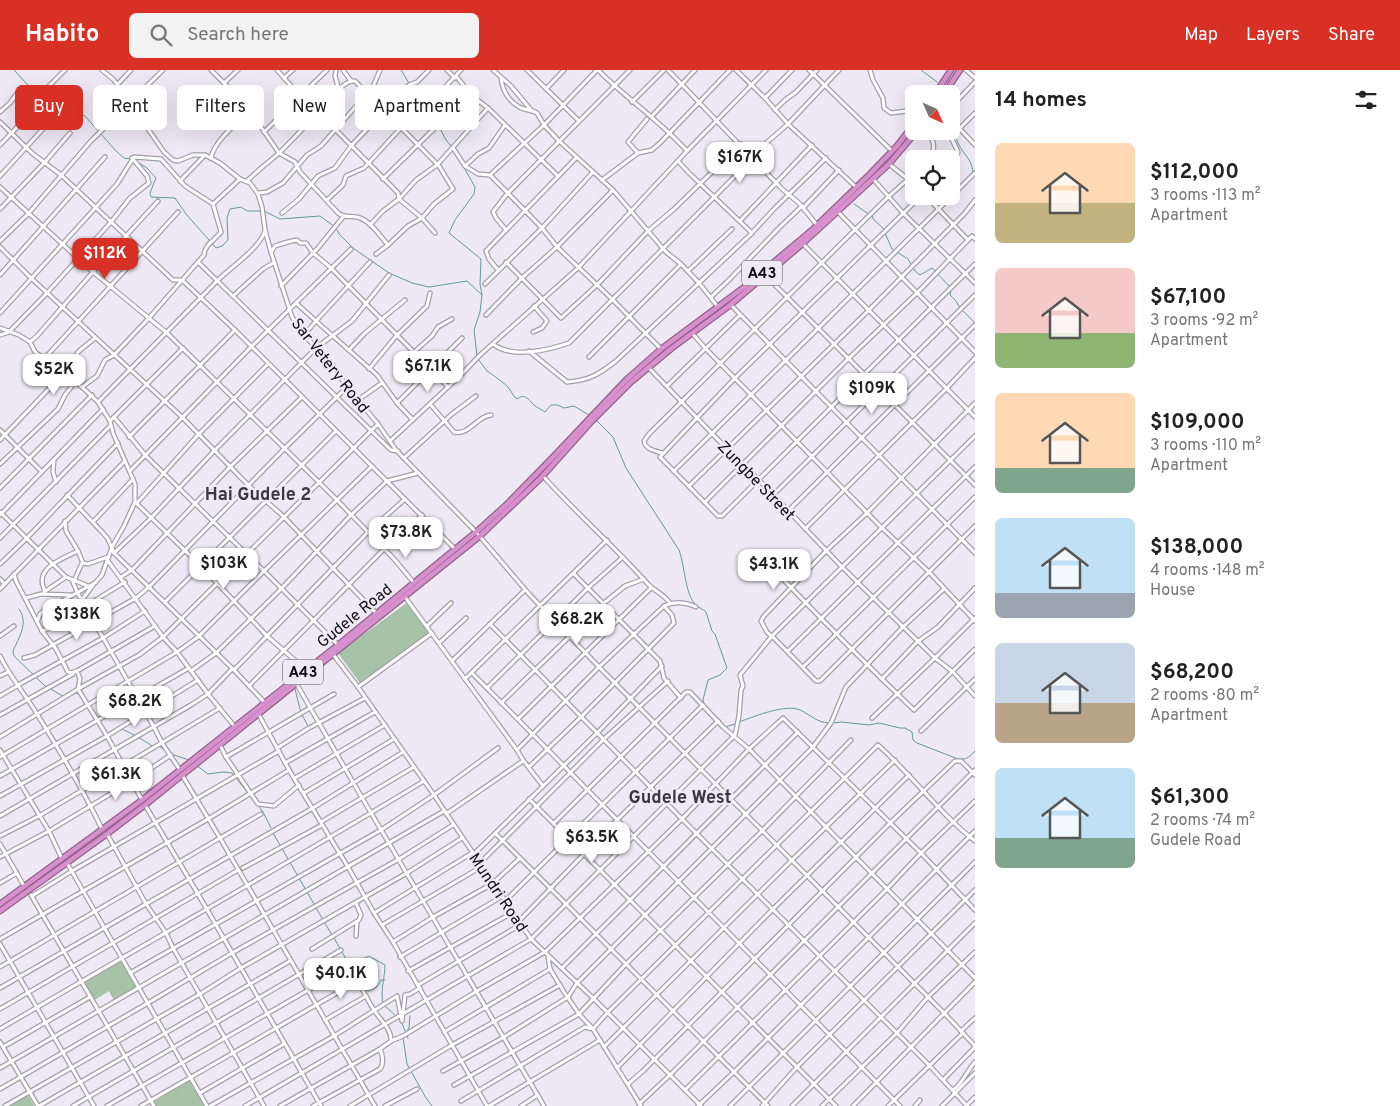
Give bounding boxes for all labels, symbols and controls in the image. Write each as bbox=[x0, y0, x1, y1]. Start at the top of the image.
search box bbox=[129, 13, 479, 58]
text: Habito bbox=[25, 20, 99, 50]
icon: search bbox=[147, 21, 175, 49]
text: Search here bbox=[187, 23, 289, 47]
text: Map bbox=[1184, 24, 1218, 47]
text: Layers bbox=[1246, 24, 1300, 47]
text: Share bbox=[1328, 24, 1375, 47]
chip: Buy bbox=[15, 85, 83, 130]
chip: Rent bbox=[93, 85, 167, 130]
chip: Filters bbox=[177, 85, 264, 130]
chip: New bbox=[274, 85, 345, 130]
chip: Apartment bbox=[355, 85, 479, 130]
north arrow bbox=[905, 85, 960, 140]
map controls bbox=[905, 85, 960, 205]
icon: filters bbox=[1352, 86, 1380, 114]
text: 14 homes bbox=[995, 87, 1087, 114]
pin: $167K bbox=[705, 142, 775, 184]
text: $167K bbox=[717, 148, 763, 168]
button: locate bbox=[905, 150, 960, 205]
text: $112,000 bbox=[1150, 159, 1239, 186]
icon: home bbox=[1035, 163, 1095, 223]
text: 3 rooms · 113 m² bbox=[1150, 186, 1261, 206]
text: Apartment bbox=[1150, 206, 1228, 226]
pin: $112K bbox=[70, 238, 140, 280]
text: $112K bbox=[83, 244, 127, 264]
road number: A43 bbox=[742, 260, 782, 286]
text: $67,100 bbox=[1150, 284, 1226, 311]
icon: home bbox=[1035, 288, 1095, 348]
text: 3 rooms · 92 m² bbox=[1150, 311, 1258, 331]
street label: Sar Vetery Road bbox=[286, 315, 373, 418]
text: Apartment bbox=[1150, 331, 1228, 351]
pin: $67.1K bbox=[387, 350, 469, 393]
pin: $52K bbox=[24, 354, 84, 396]
text: $67.1K bbox=[404, 357, 452, 377]
text: $52K bbox=[34, 360, 74, 380]
pin: $109K bbox=[837, 372, 907, 415]
text: $109K bbox=[848, 379, 896, 399]
text: $109,000 bbox=[1150, 409, 1245, 436]
icon: home bbox=[1035, 413, 1095, 473]
text: 3 rooms · 110 m² bbox=[1150, 436, 1261, 456]
street label: Zungbe Street bbox=[712, 437, 799, 526]
text: Apartment bbox=[1150, 456, 1228, 476]
district label: Hai Gudele 2 bbox=[205, 484, 311, 507]
pin: $73.8K bbox=[365, 516, 447, 559]
text: $73.8K bbox=[380, 523, 432, 543]
text: $138,000 bbox=[1150, 534, 1243, 561]
icon: home bbox=[1035, 538, 1095, 598]
pin: $103K bbox=[189, 548, 259, 590]
pin: $43.1K bbox=[733, 548, 815, 591]
text: $103K bbox=[200, 554, 248, 574]
text: $43.1K bbox=[749, 555, 799, 575]
text: 4 rooms · 148 m² bbox=[1150, 561, 1265, 581]
street label: Gudele Road bbox=[314, 580, 397, 653]
text: House bbox=[1150, 581, 1195, 601]
pin: $138K bbox=[42, 598, 112, 641]
pin: $68.2K bbox=[536, 604, 618, 646]
text: $138K bbox=[54, 605, 100, 625]
text: $68.2K bbox=[550, 610, 604, 630]
text: $68,200 bbox=[1150, 659, 1234, 686]
road number: A43 bbox=[283, 660, 323, 684]
icon: home bbox=[1035, 663, 1095, 723]
pin: $68.2K bbox=[94, 686, 176, 728]
text: 2 rooms · 80 m² bbox=[1150, 686, 1259, 706]
text: $68.2K bbox=[108, 692, 162, 712]
text: Apartment bbox=[1150, 706, 1228, 726]
pin: $61.3K bbox=[75, 758, 157, 801]
text: $61.3K bbox=[91, 765, 141, 785]
text: $61,300 bbox=[1150, 784, 1229, 811]
district label: Gudele West bbox=[629, 787, 731, 810]
icon: home bbox=[1035, 788, 1095, 848]
text: 2 rooms · 74 m² bbox=[1150, 811, 1255, 831]
pin: $63.5K bbox=[551, 822, 633, 864]
text: $63.5K bbox=[565, 828, 619, 848]
text: Gudele Road bbox=[1150, 831, 1241, 851]
street label: Mundri Road bbox=[464, 850, 531, 937]
pin: $40.1K bbox=[300, 958, 382, 1000]
text: $40.1K bbox=[315, 964, 367, 984]

